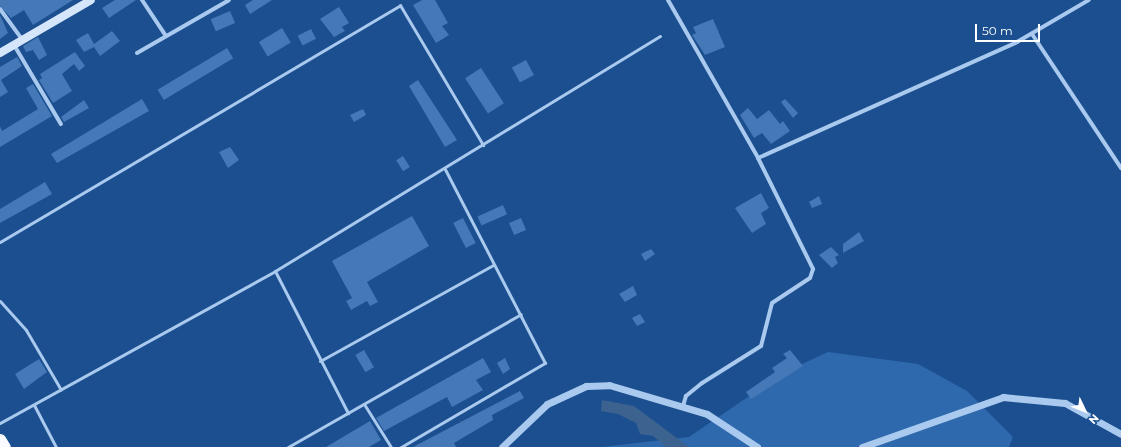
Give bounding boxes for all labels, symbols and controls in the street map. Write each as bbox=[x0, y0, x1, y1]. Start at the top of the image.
scale bar bbox=[977, 16, 1042, 42]
text: 50 m bbox=[982, 23, 1013, 38]
north arrow bbox=[1065, 391, 1105, 431]
text: N bbox=[1086, 411, 1102, 427]

